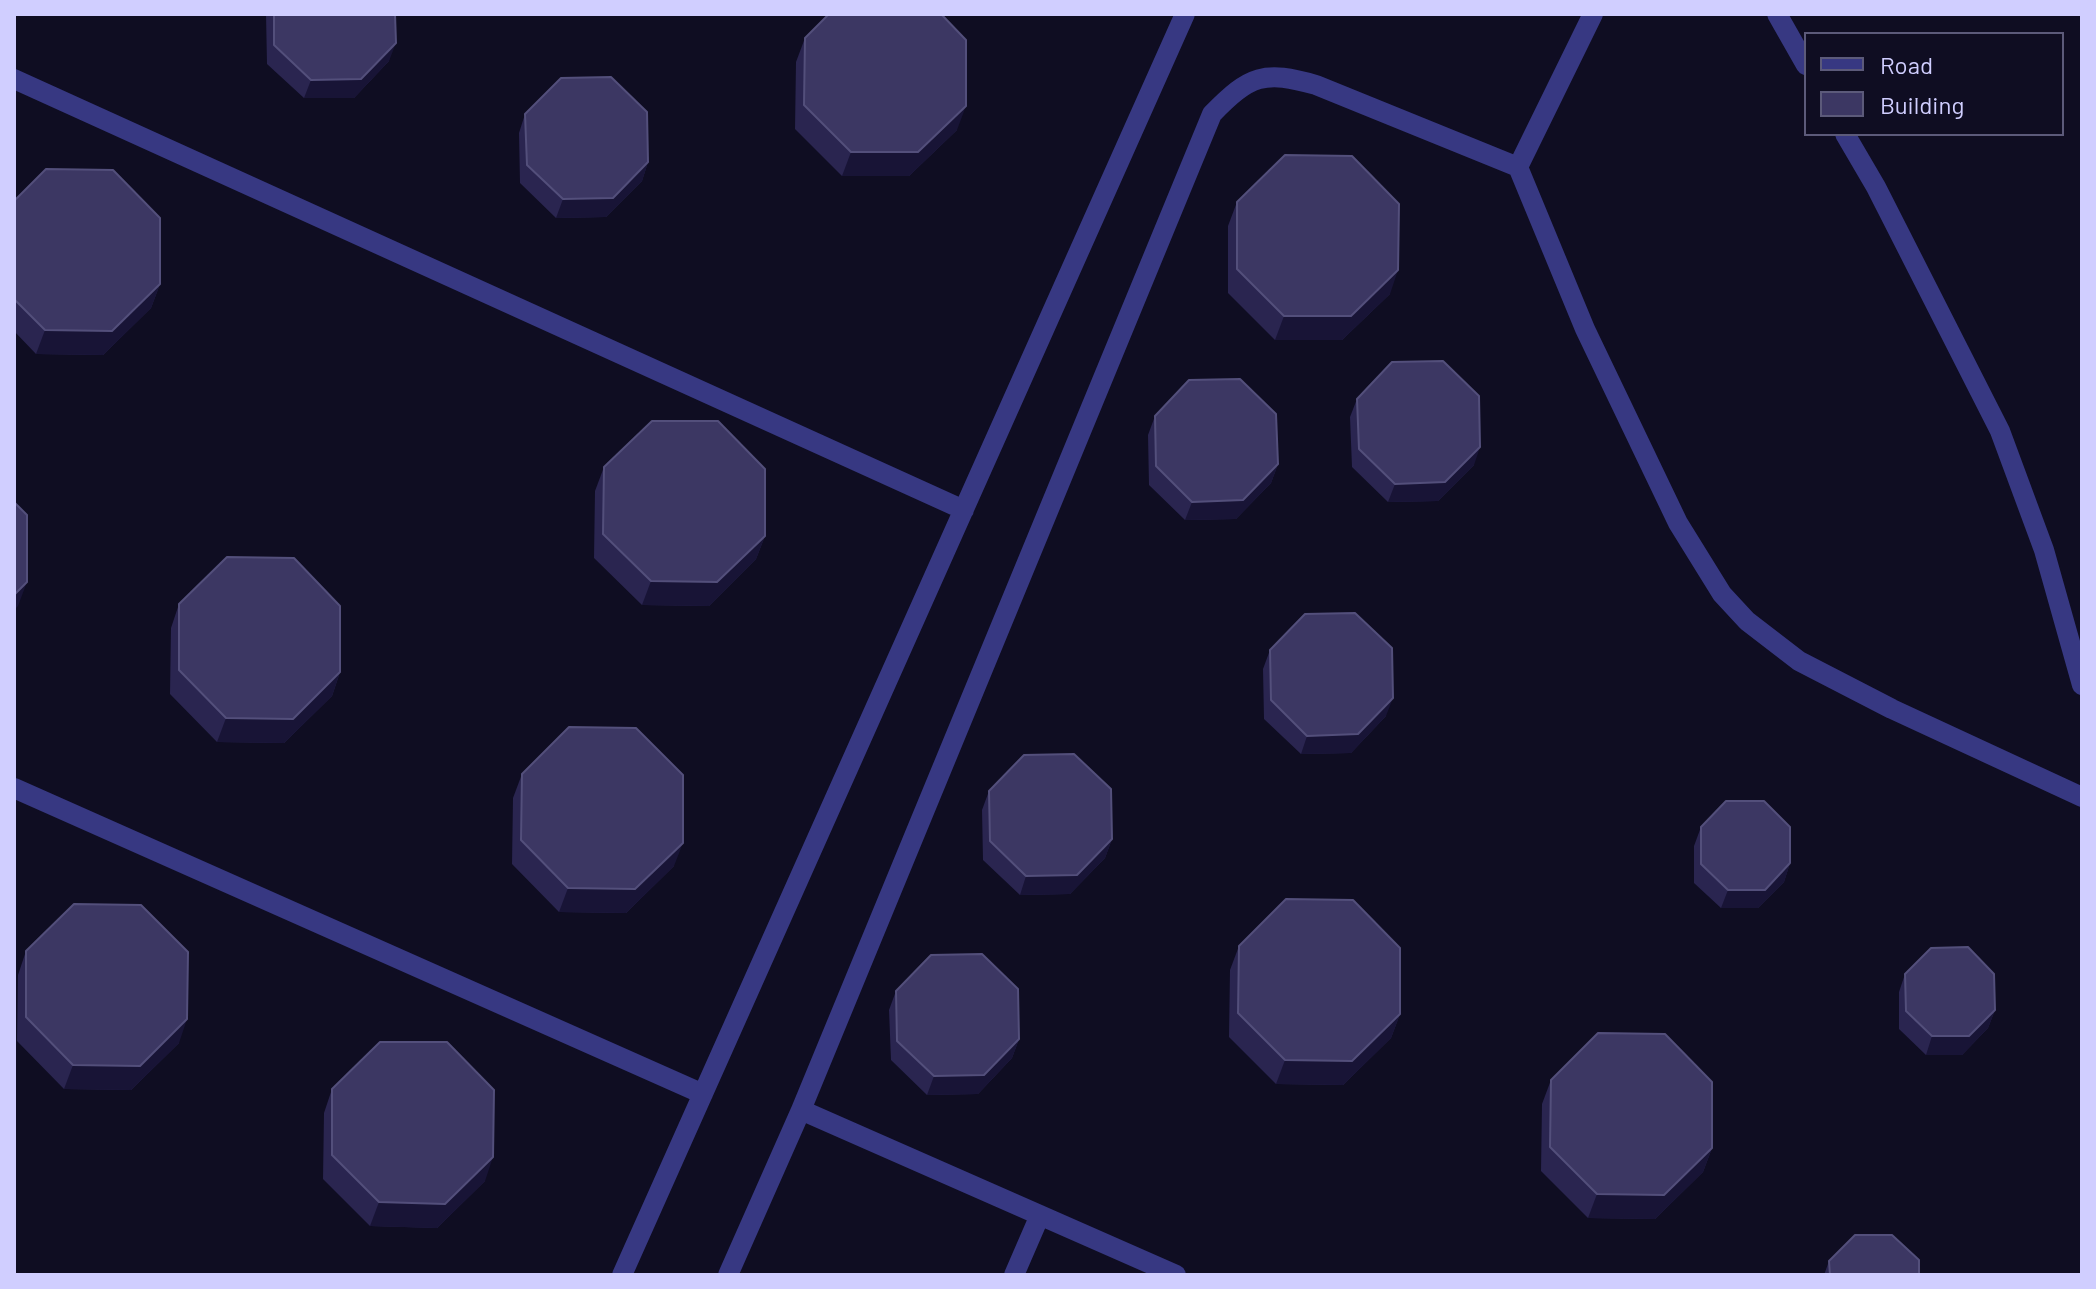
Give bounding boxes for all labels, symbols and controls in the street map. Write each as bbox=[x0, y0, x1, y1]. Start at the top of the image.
legend bbox=[1804, 32, 2064, 136]
text: Road bbox=[1880, 50, 1933, 79]
text: Building bbox=[1880, 90, 1964, 119]

